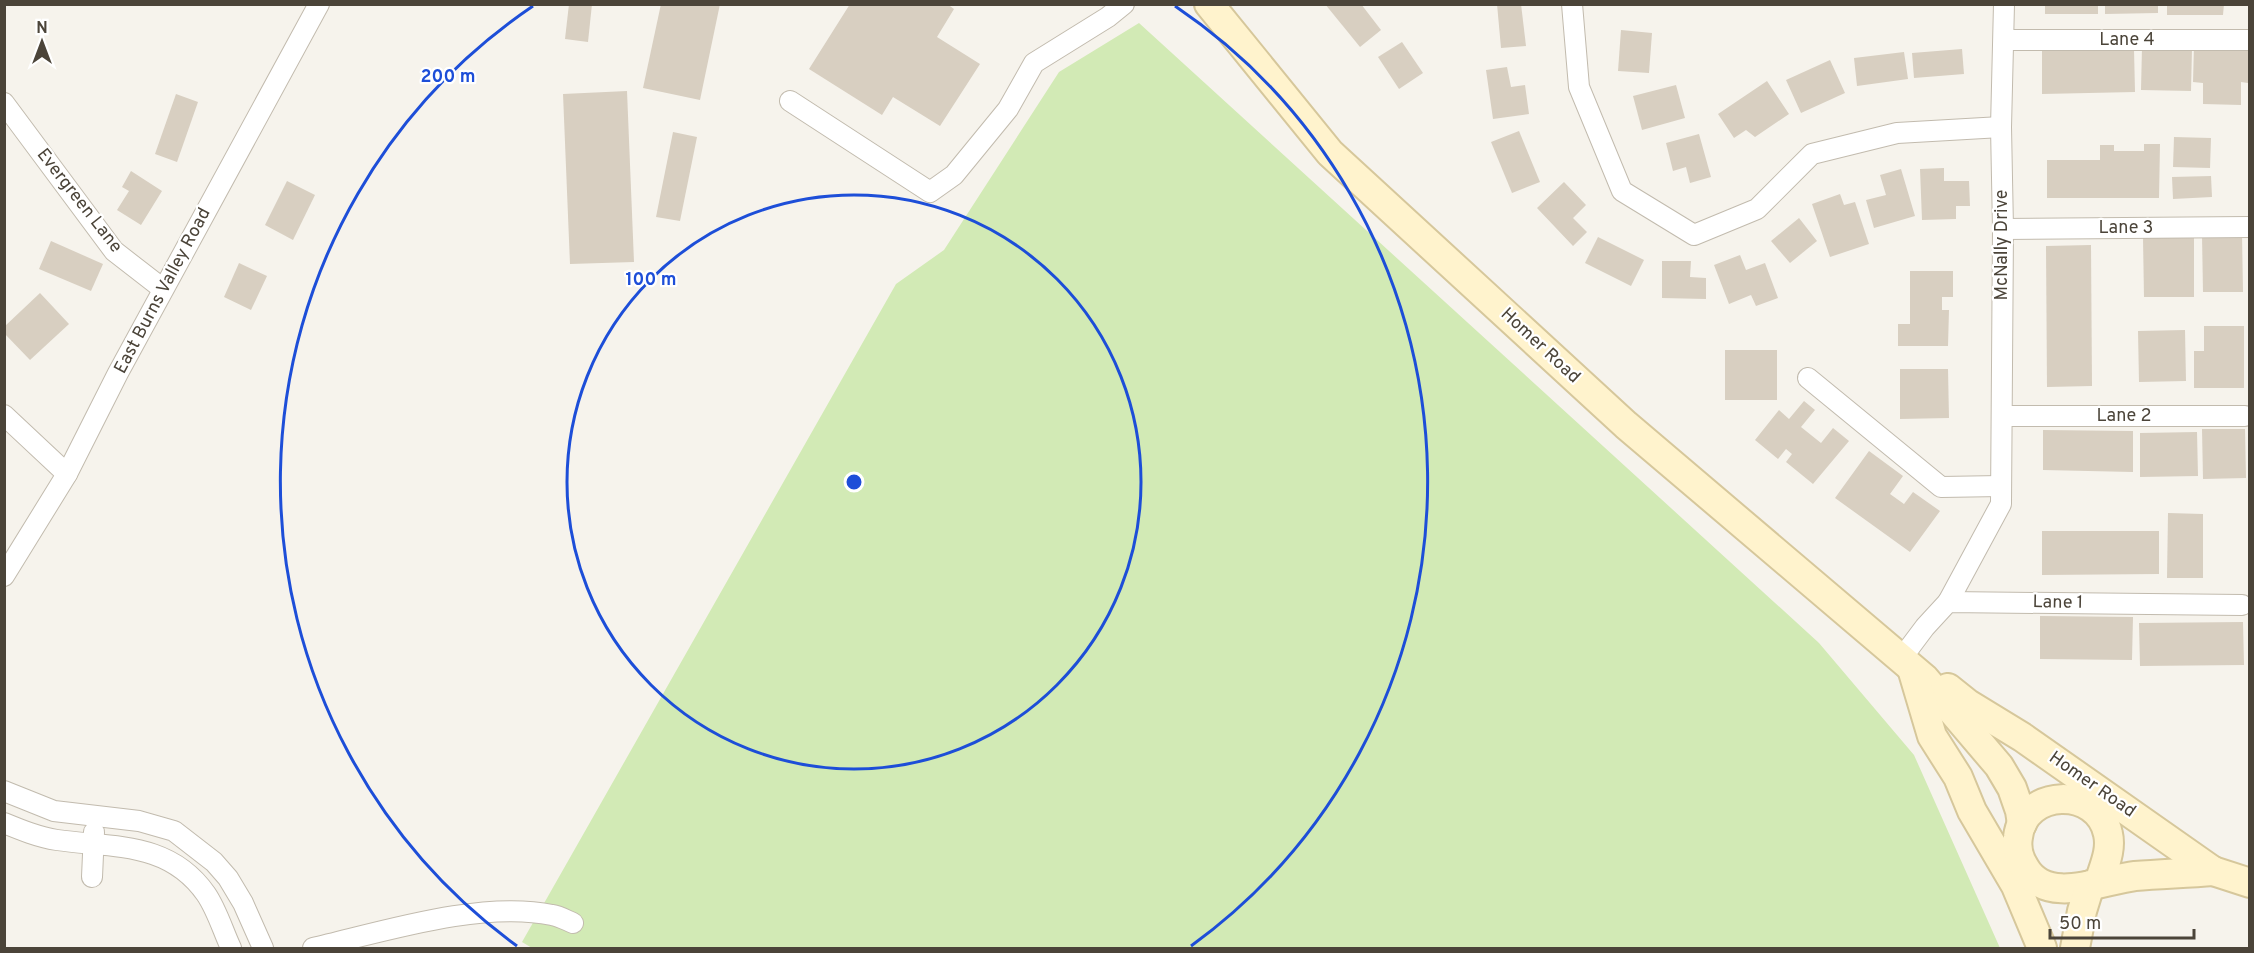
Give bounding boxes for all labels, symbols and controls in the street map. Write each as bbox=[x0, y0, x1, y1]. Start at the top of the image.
north arrow bbox=[12, 12, 72, 72]
text: N bbox=[36, 19, 48, 39]
street label: Lane 4 bbox=[2099, 29, 2155, 52]
text: 200 m bbox=[420, 66, 476, 89]
street label: Evergreen Lane bbox=[31, 144, 127, 258]
street label: McNally Drive bbox=[1991, 189, 2014, 301]
street label: East Burns Valley Road bbox=[110, 204, 216, 378]
street label: Lane 3 bbox=[2099, 217, 2153, 240]
text: 100 m bbox=[625, 269, 677, 292]
street label: Homer Road bbox=[1495, 303, 1585, 389]
street label: Lane 2 bbox=[2096, 405, 2152, 428]
centre of rings bbox=[844, 472, 864, 492]
street label: Lane 1 bbox=[2032, 591, 2084, 615]
street label: Homer Road bbox=[2044, 747, 2140, 823]
scale bar bbox=[2050, 902, 2194, 940]
text: 50 m bbox=[2059, 913, 2101, 936]

